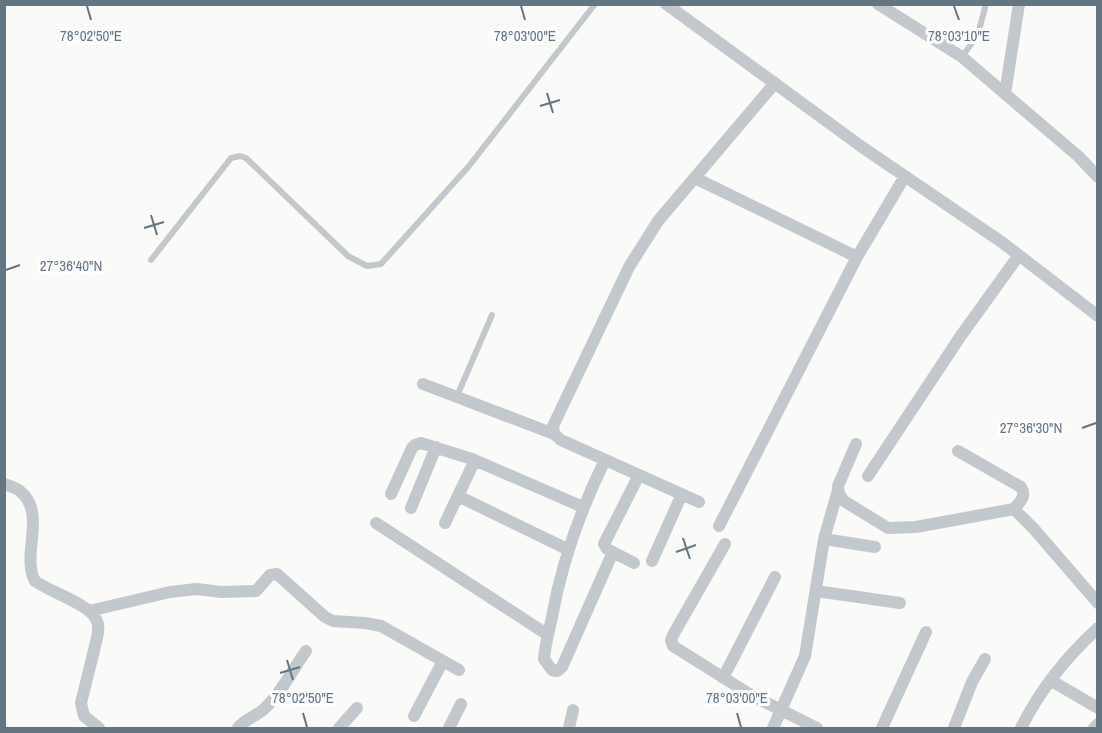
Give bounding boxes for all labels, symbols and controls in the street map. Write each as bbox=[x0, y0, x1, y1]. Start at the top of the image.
text: 78°02'50"E bbox=[60, 25, 122, 46]
text: 78°03'00"E bbox=[494, 25, 556, 46]
text: 78°03'10"E bbox=[928, 25, 990, 46]
text: 27°36'40"N bbox=[40, 255, 102, 276]
text: 27°36'30"N bbox=[1000, 417, 1062, 438]
text: 78°02'50"E bbox=[272, 687, 334, 708]
text: 78°03'00"E bbox=[706, 687, 768, 708]

